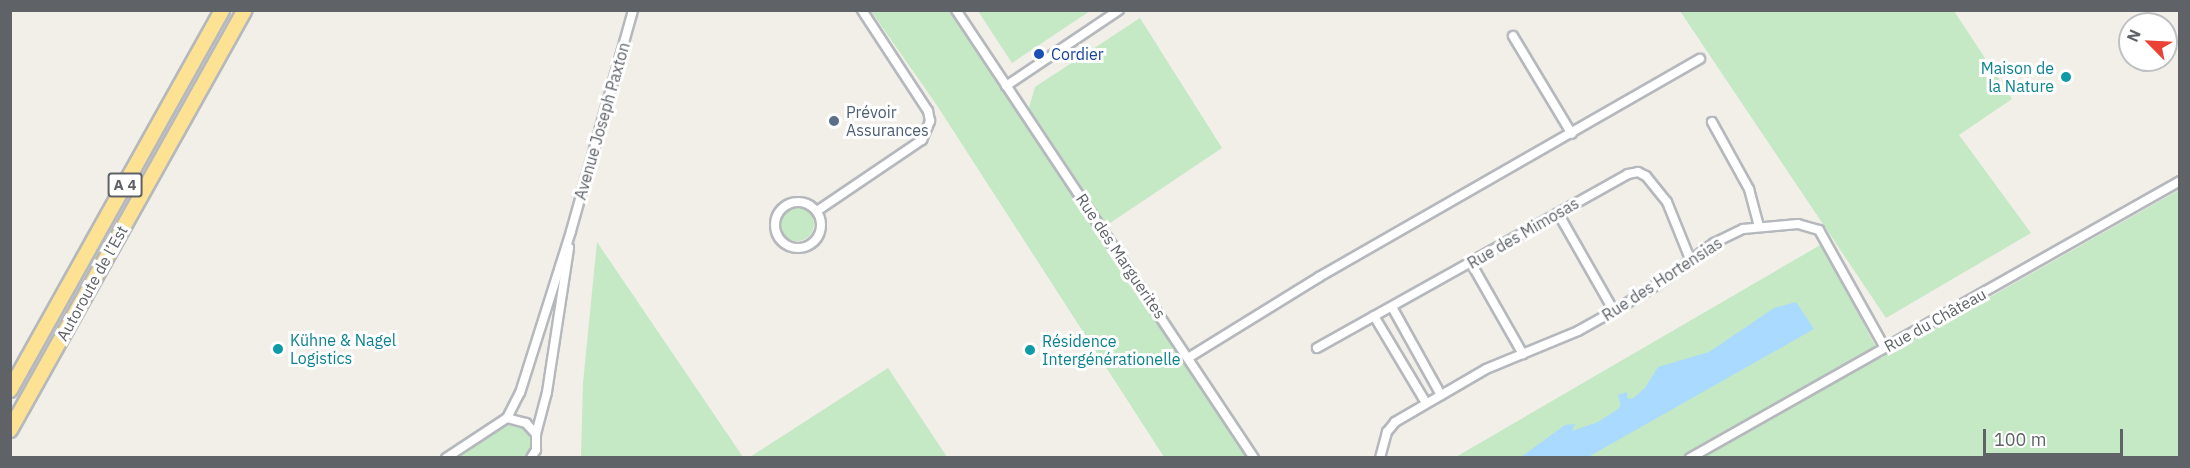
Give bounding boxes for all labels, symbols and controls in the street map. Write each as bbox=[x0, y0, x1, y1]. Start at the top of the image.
north arrow bbox=[2118, 12, 2178, 72]
text: N bbox=[2122, 26, 2145, 45]
street label: Avenue Joseph Paxton bbox=[570, 40, 634, 202]
place label: Cordier bbox=[1051, 44, 1104, 64]
marker: Cordier bbox=[1032, 47, 1046, 61]
place label: Maison de la Nature bbox=[1981, 58, 2054, 96]
marker: Maison de la Nature bbox=[2059, 70, 2073, 84]
place label: Prévoir Assurances bbox=[846, 102, 929, 140]
marker: Prévoir Assurances bbox=[827, 114, 841, 128]
road number: A 4 bbox=[107, 173, 143, 197]
street label: Rue des Marguerites bbox=[1072, 190, 1170, 322]
street label: Rue des Mimosas bbox=[1464, 193, 1582, 273]
street label: Autoroute de l’Est bbox=[52, 222, 132, 344]
street label: Rue des Hortensias bbox=[1598, 233, 1726, 325]
street label: Rue du Château bbox=[1881, 284, 1989, 356]
place label: Kühne & Nagel Logistics bbox=[290, 330, 396, 368]
place label: Résidence Intergénérationelle bbox=[1042, 331, 1181, 369]
marker: Kühne & Nagel Logistics bbox=[271, 342, 285, 356]
marker: Résidence Intergénérationelle bbox=[1023, 343, 1037, 357]
scale bar bbox=[1986, 417, 2126, 455]
text: 100 m bbox=[1994, 428, 2046, 451]

